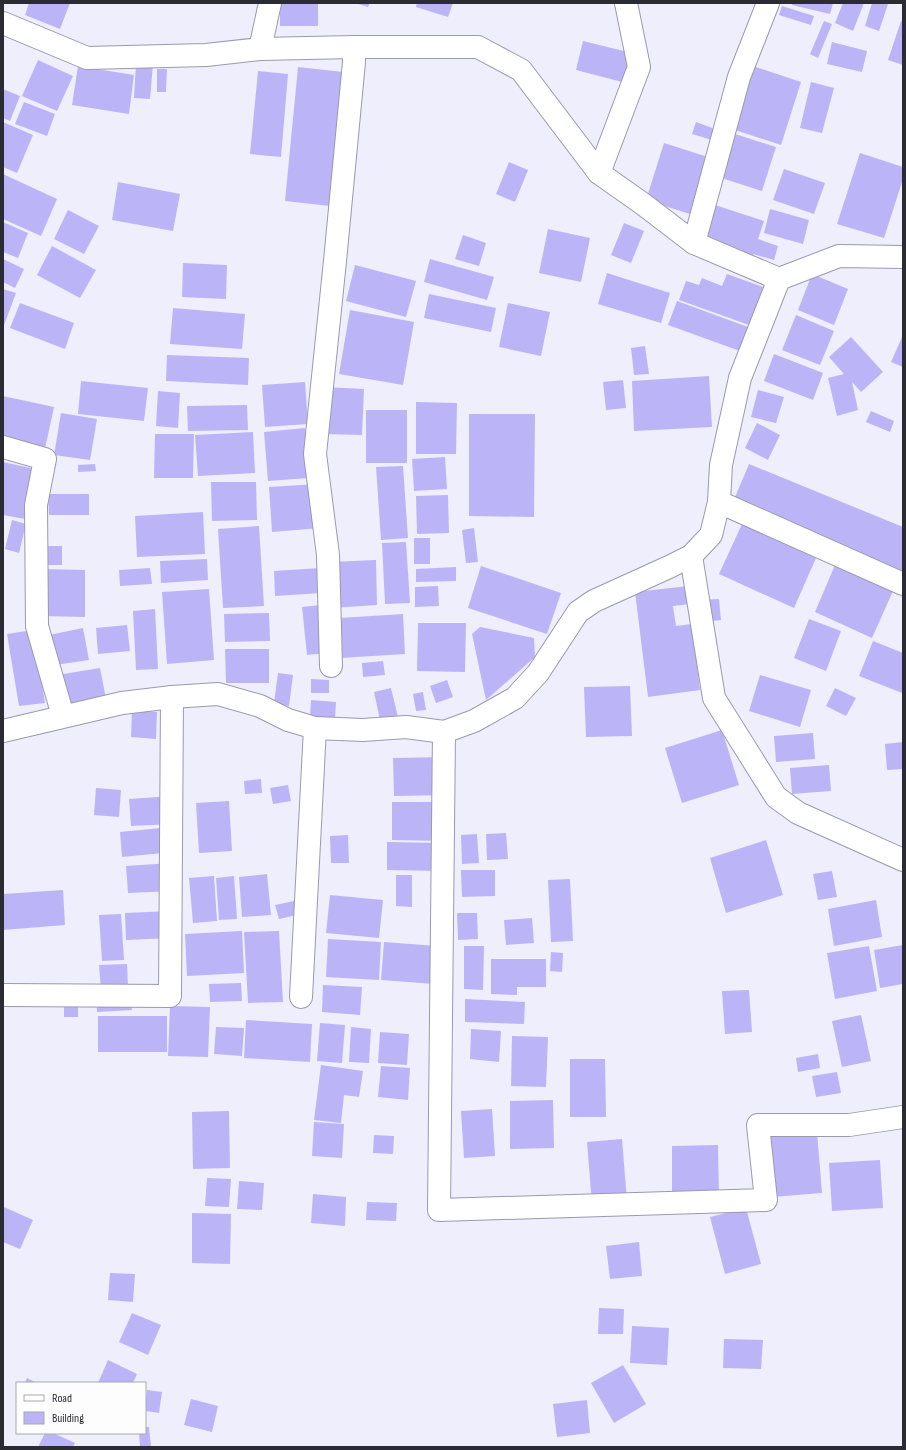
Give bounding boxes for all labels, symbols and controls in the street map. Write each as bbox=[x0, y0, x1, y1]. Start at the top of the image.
legend bbox=[16, 1382, 146, 1434]
text: Road bbox=[52, 1391, 72, 1406]
text: Building bbox=[52, 1411, 84, 1426]

